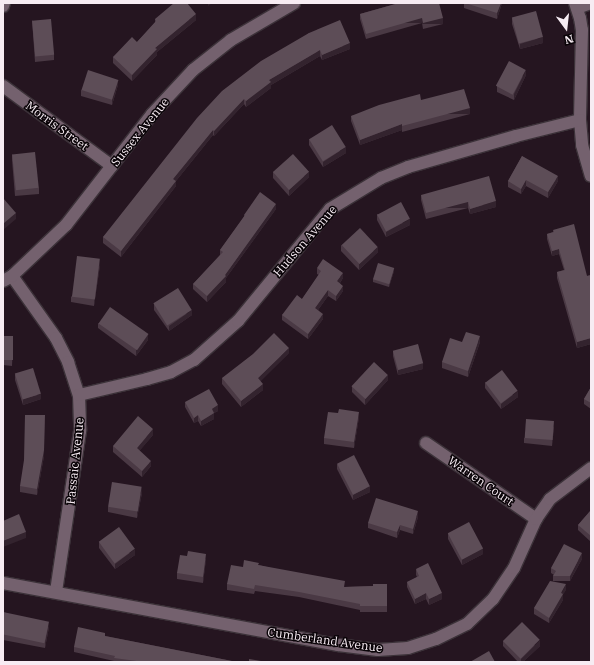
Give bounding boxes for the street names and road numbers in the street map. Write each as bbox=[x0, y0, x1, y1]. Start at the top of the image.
street label: Sussex Avenue bbox=[108, 95, 172, 169]
street label: Morris Street bbox=[23, 98, 91, 154]
street label: Hudson Avenue bbox=[270, 203, 340, 279]
street label: Passaic Avenue bbox=[63, 417, 87, 505]
street label: Warren Court bbox=[446, 453, 516, 509]
street label: Cumberland Avenue bbox=[267, 625, 383, 655]

